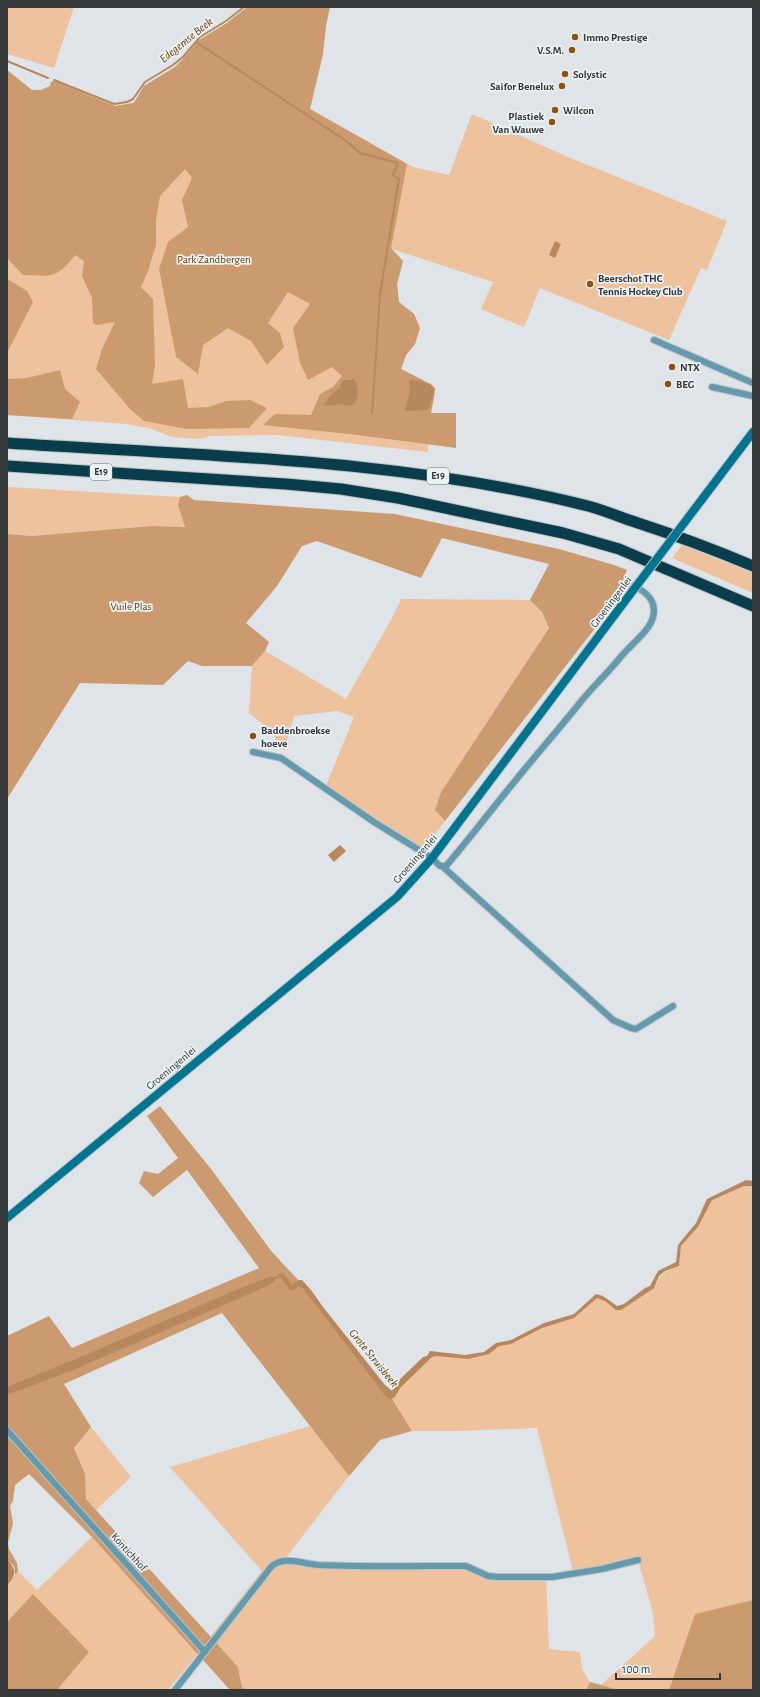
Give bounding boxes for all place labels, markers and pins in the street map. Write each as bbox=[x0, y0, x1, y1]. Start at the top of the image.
marker: Immo Prestige bbox=[570, 32, 580, 42]
place label: Immo Prestige bbox=[583, 32, 647, 43]
place label: V.S.M. bbox=[537, 45, 564, 56]
marker: V.S.M. bbox=[567, 45, 577, 55]
marker: Solystic bbox=[560, 69, 570, 79]
place label: Solystic bbox=[573, 69, 607, 80]
place label: Saifor Benelux bbox=[490, 81, 554, 92]
marker: Saifor Benelux bbox=[557, 81, 567, 91]
marker: Wilcon bbox=[550, 105, 560, 115]
place label: Wilcon bbox=[563, 105, 594, 116]
place label: Plastiek Van Wauwe bbox=[492, 111, 545, 135]
marker: Plastiek Van Wauwe bbox=[547, 117, 557, 127]
place label: Beerschot THC Tennis Hockey Club bbox=[598, 273, 683, 297]
marker: Beerschot THC Tennis Hockey Club bbox=[585, 279, 595, 289]
marker: NTX bbox=[667, 362, 677, 372]
place label: NTX bbox=[680, 362, 700, 373]
marker: BEG bbox=[663, 379, 673, 389]
place label: BEG bbox=[676, 379, 695, 390]
place label: Baddenbroekse hoeve bbox=[261, 725, 330, 749]
marker: Baddenbroekse hoeve bbox=[248, 731, 258, 741]

